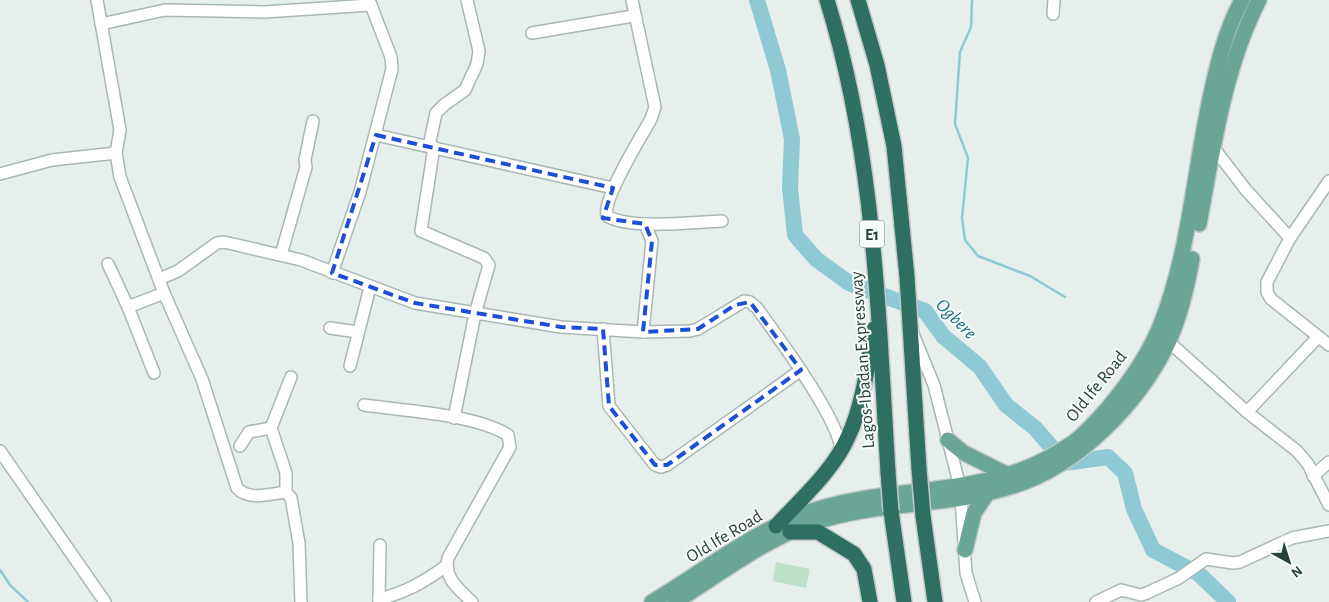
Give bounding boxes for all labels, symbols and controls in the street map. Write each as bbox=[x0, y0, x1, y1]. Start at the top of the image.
road number: E1 bbox=[860, 220, 884, 248]
street label: Lagos-Ibadan Expressway bbox=[848, 270, 878, 449]
water label: Ogbere bbox=[932, 295, 980, 343]
street label: Old Ife Road bbox=[1063, 348, 1131, 425]
street label: Old Ife Road bbox=[683, 507, 766, 567]
north arrow bbox=[1264, 537, 1314, 587]
text: N bbox=[1288, 563, 1305, 580]

